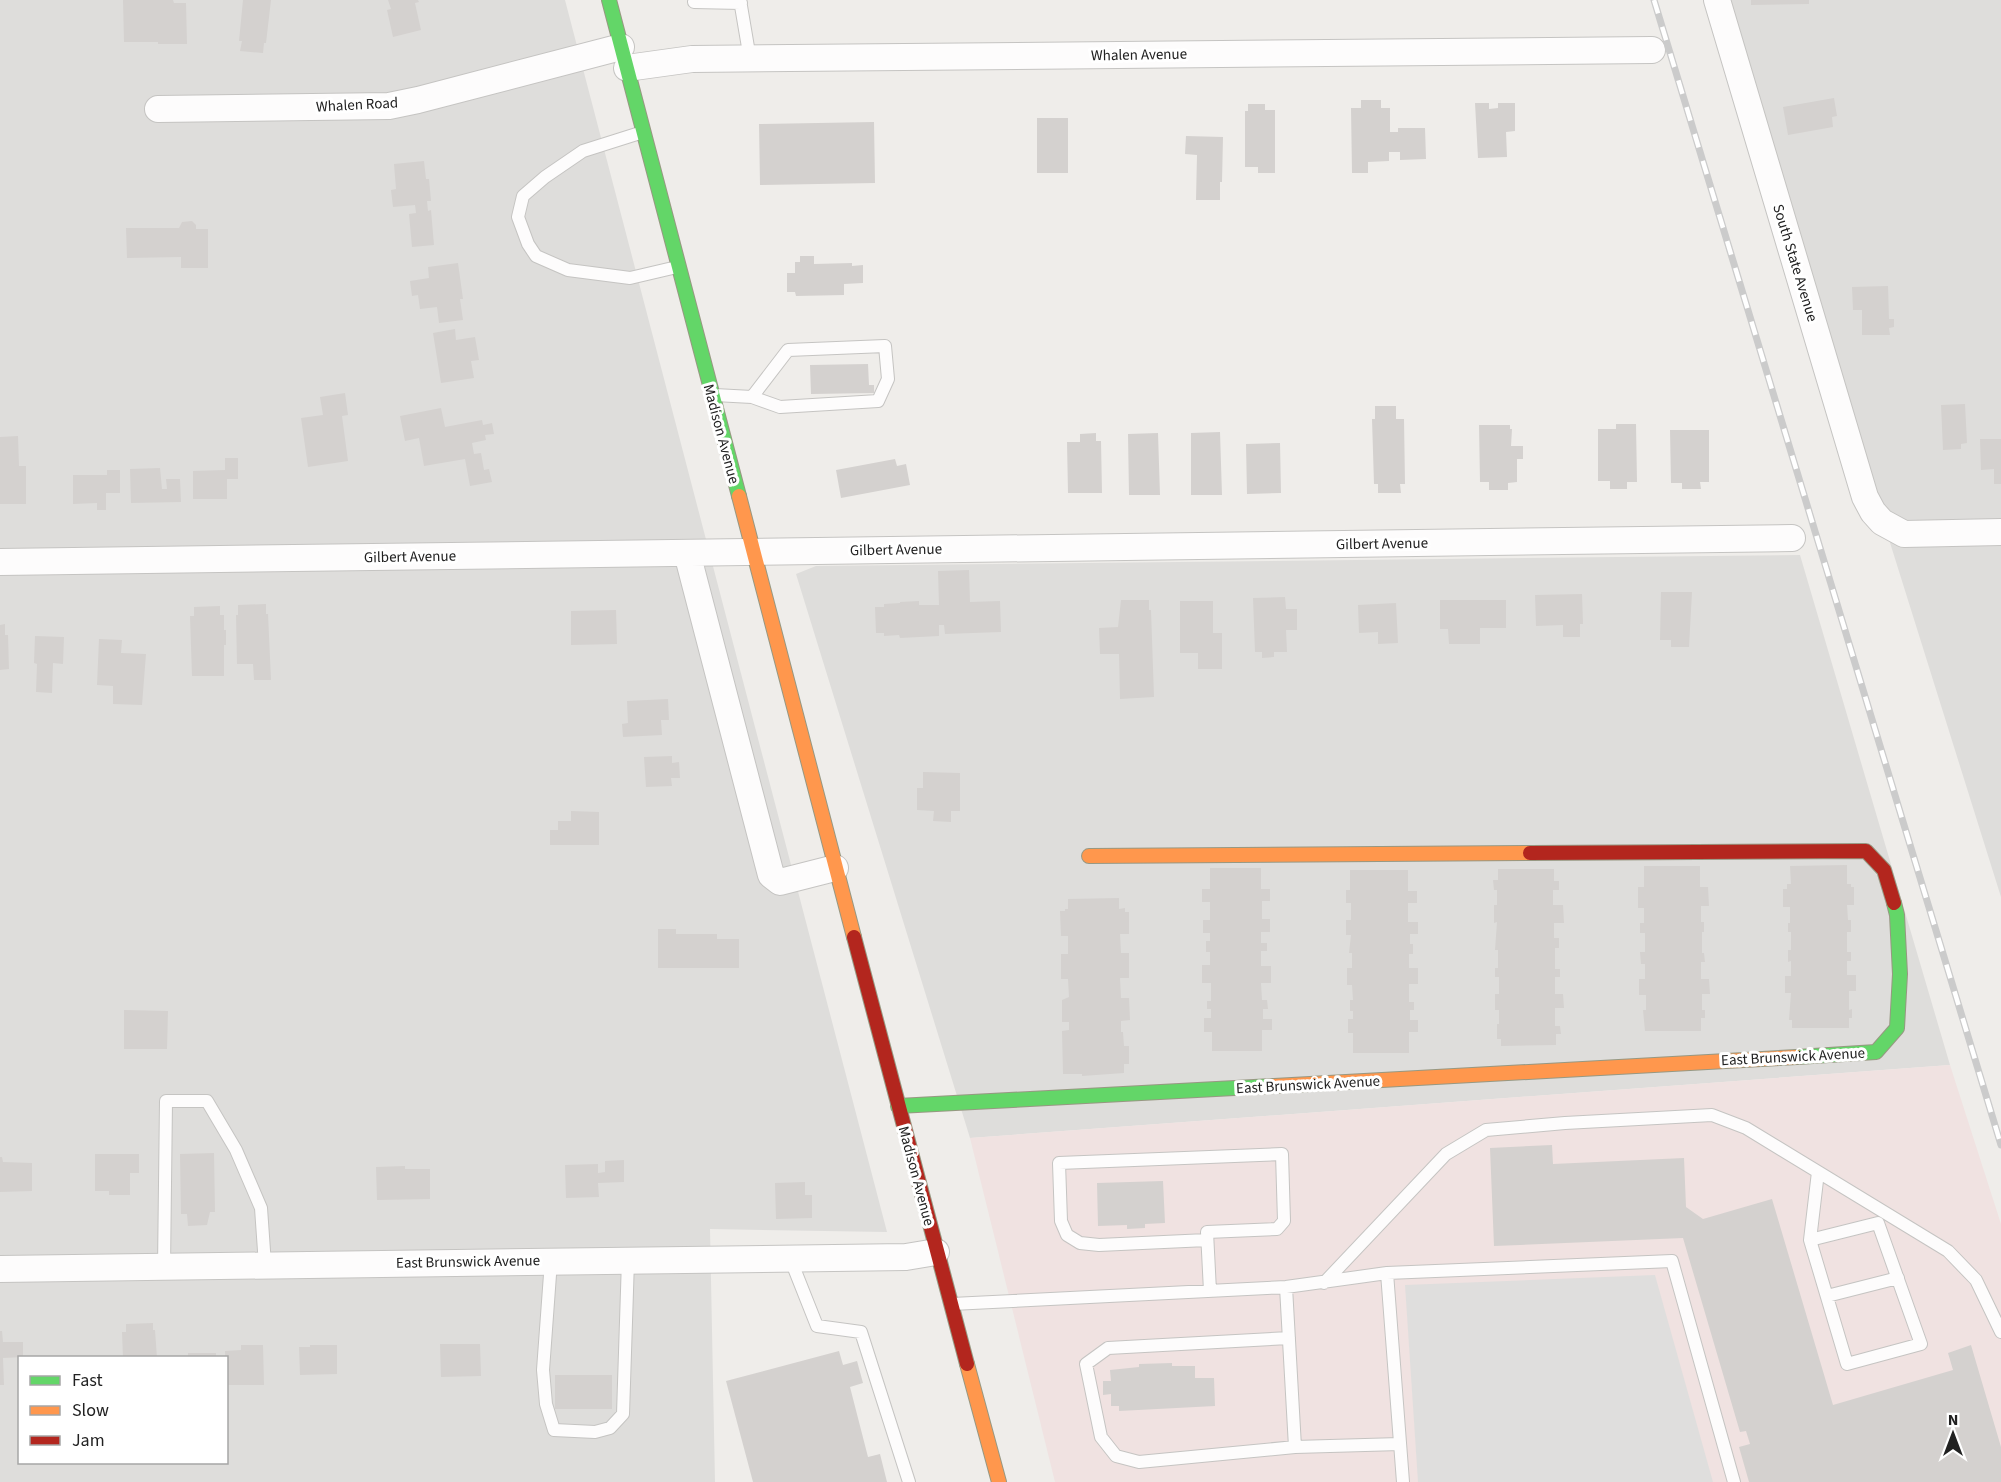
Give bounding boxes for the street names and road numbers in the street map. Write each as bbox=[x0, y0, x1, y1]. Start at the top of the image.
street label: Whalen Avenue bbox=[1091, 44, 1187, 66]
street label: Whalen Road bbox=[315, 92, 399, 118]
street label: South State Avenue bbox=[1767, 202, 1823, 324]
street label: Madison Avenue bbox=[698, 382, 744, 486]
street label: Gilbert Avenue bbox=[1336, 533, 1428, 555]
street label: Gilbert Avenue bbox=[850, 539, 942, 561]
street label: Gilbert Avenue bbox=[364, 546, 456, 568]
street label: East Brunswick Avenue bbox=[1720, 1043, 1866, 1071]
street label: East Brunswick Avenue bbox=[1235, 1071, 1381, 1099]
street label: Madison Avenue bbox=[893, 1124, 939, 1228]
street label: East Brunswick Avenue bbox=[396, 1250, 540, 1274]

